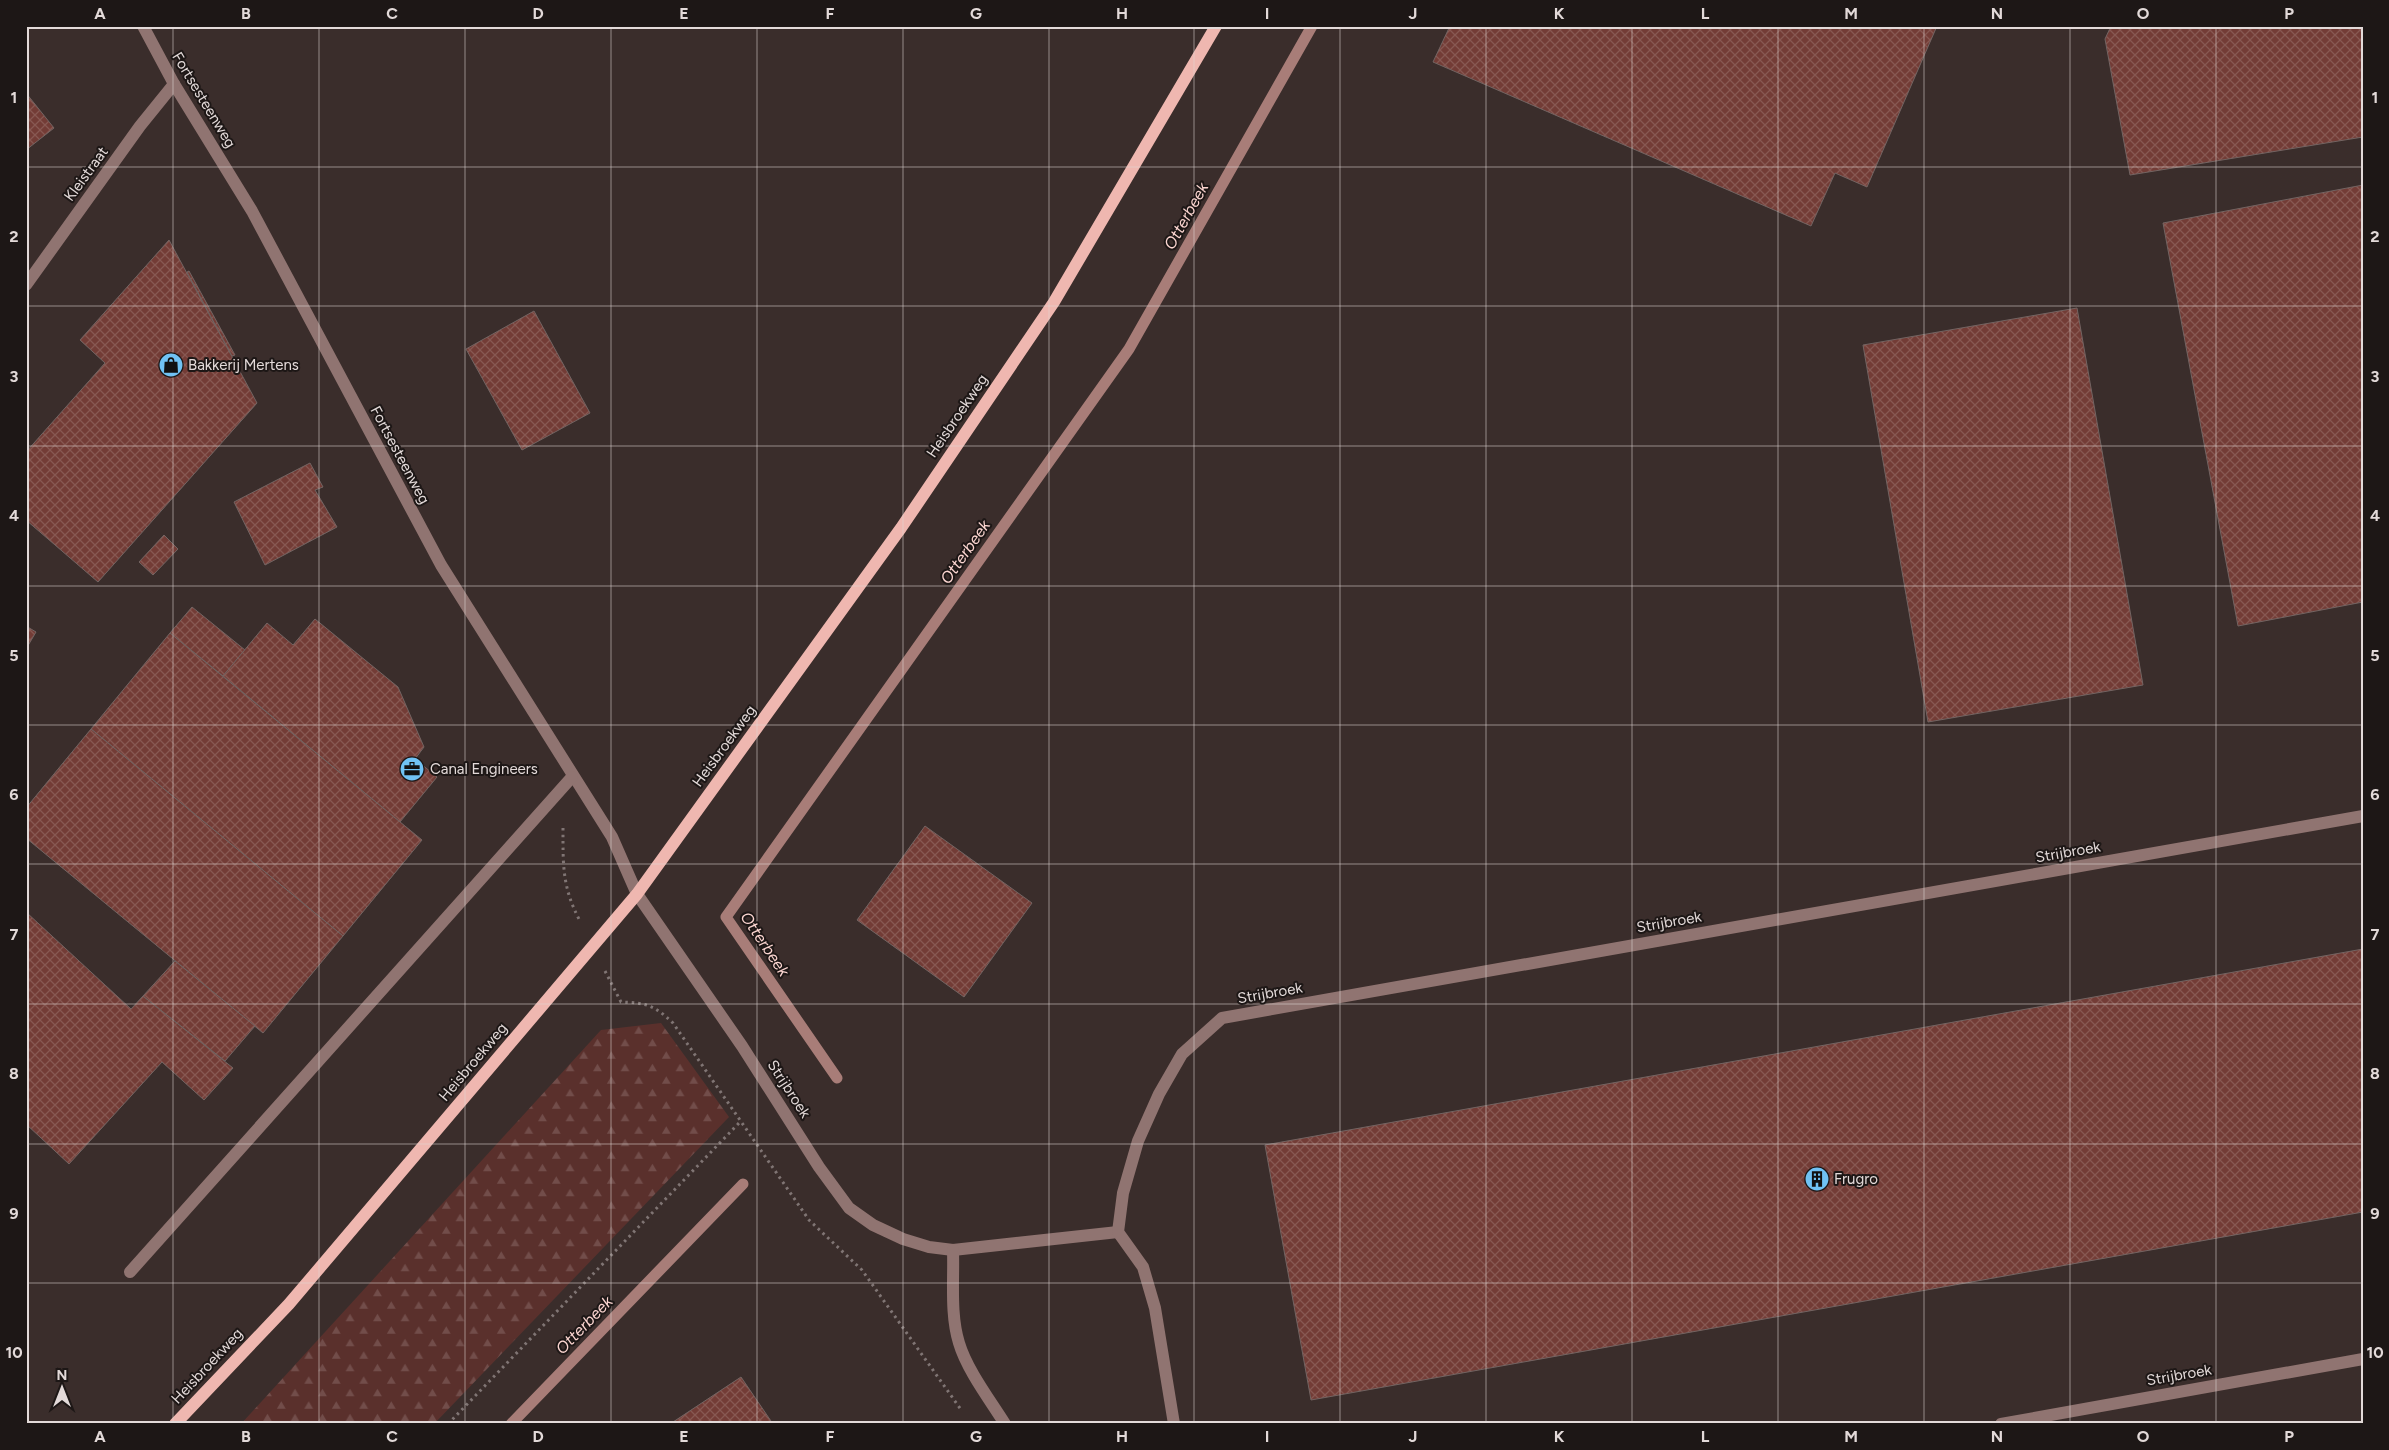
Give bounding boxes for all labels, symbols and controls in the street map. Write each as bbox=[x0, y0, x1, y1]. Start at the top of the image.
text: A bbox=[94, 4, 106, 23]
text: B bbox=[241, 4, 251, 23]
text: C bbox=[386, 4, 398, 23]
text: D bbox=[532, 4, 544, 23]
text: E bbox=[679, 4, 689, 23]
text: F bbox=[826, 4, 835, 23]
text: G bbox=[970, 4, 982, 23]
text: H bbox=[1116, 4, 1128, 23]
text: I bbox=[1265, 4, 1269, 23]
text: J bbox=[1409, 4, 1417, 23]
text: K bbox=[1554, 4, 1565, 23]
text: L bbox=[1701, 4, 1710, 23]
text: M bbox=[1844, 4, 1858, 23]
text: N bbox=[1991, 4, 2003, 23]
text: O bbox=[2137, 4, 2150, 23]
text: P bbox=[2284, 4, 2294, 23]
street label: Fortsesteenweg bbox=[168, 49, 240, 151]
text: 1 bbox=[11, 88, 17, 107]
text: 1 bbox=[2372, 88, 2378, 107]
street label: Kleistraat bbox=[60, 143, 112, 205]
water label: Otterbeek bbox=[1160, 178, 1213, 253]
text: 2 bbox=[9, 227, 19, 246]
text: 2 bbox=[2370, 227, 2380, 246]
shop icon: Bakkerij Mertens bbox=[158, 352, 184, 378]
place label: Bakkerij Mertens bbox=[188, 356, 299, 374]
text: 3 bbox=[10, 367, 19, 386]
text: 3 bbox=[2371, 367, 2380, 386]
street label: Heisbroekweg bbox=[923, 371, 991, 461]
street label: Fortsesteenweg bbox=[367, 403, 433, 507]
text: 4 bbox=[9, 506, 19, 525]
text: 4 bbox=[2370, 506, 2380, 525]
water label: Otterbeek bbox=[936, 515, 995, 588]
text: 5 bbox=[9, 646, 19, 665]
text: 5 bbox=[2370, 646, 2380, 665]
street label: Heisbroekweg bbox=[688, 702, 760, 790]
office icon: Canal Engineers bbox=[399, 756, 425, 782]
place label: Canal Engineers bbox=[430, 760, 538, 778]
text: 6 bbox=[9, 785, 19, 804]
text: 6 bbox=[2370, 785, 2380, 804]
street label: Strijbroek bbox=[2034, 837, 2103, 867]
street label: Strijbroek bbox=[1635, 907, 1704, 937]
water label: Otterbeek bbox=[737, 908, 794, 981]
text: 7 bbox=[10, 925, 19, 944]
text: 7 bbox=[2371, 925, 2380, 944]
street label: Strijbroek bbox=[1236, 978, 1305, 1008]
street label: Heisbroekweg bbox=[435, 1019, 511, 1105]
street label: Strijbroek bbox=[764, 1057, 815, 1122]
text: 8 bbox=[9, 1064, 19, 1083]
text: 8 bbox=[2370, 1064, 2380, 1083]
building icon: Frugro bbox=[1804, 1166, 1830, 1192]
place label: Frugro bbox=[1834, 1170, 1878, 1188]
text: 9 bbox=[9, 1204, 19, 1223]
text: 9 bbox=[2370, 1204, 2380, 1223]
water label: Otterbeek bbox=[552, 1291, 617, 1358]
street label: Heisbroekweg bbox=[168, 1325, 246, 1407]
text: 10 bbox=[5, 1343, 23, 1362]
text: 10 bbox=[2366, 1343, 2384, 1362]
street label: Strijbroek bbox=[2145, 1360, 2214, 1390]
north arrow bbox=[38, 1362, 88, 1412]
text: N bbox=[57, 1367, 67, 1384]
text: A bbox=[94, 1427, 106, 1446]
text: B bbox=[241, 1427, 251, 1446]
text: C bbox=[386, 1427, 398, 1446]
text: D bbox=[532, 1427, 544, 1446]
text: E bbox=[679, 1427, 689, 1446]
text: F bbox=[826, 1427, 835, 1446]
text: G bbox=[970, 1427, 982, 1446]
text: H bbox=[1116, 1427, 1128, 1446]
text: I bbox=[1265, 1427, 1269, 1446]
text: J bbox=[1409, 1427, 1417, 1446]
text: K bbox=[1554, 1427, 1565, 1446]
text: L bbox=[1701, 1427, 1710, 1446]
text: M bbox=[1844, 1427, 1858, 1446]
text: N bbox=[1991, 1427, 2003, 1446]
text: O bbox=[2137, 1427, 2150, 1446]
text: P bbox=[2284, 1427, 2294, 1446]

